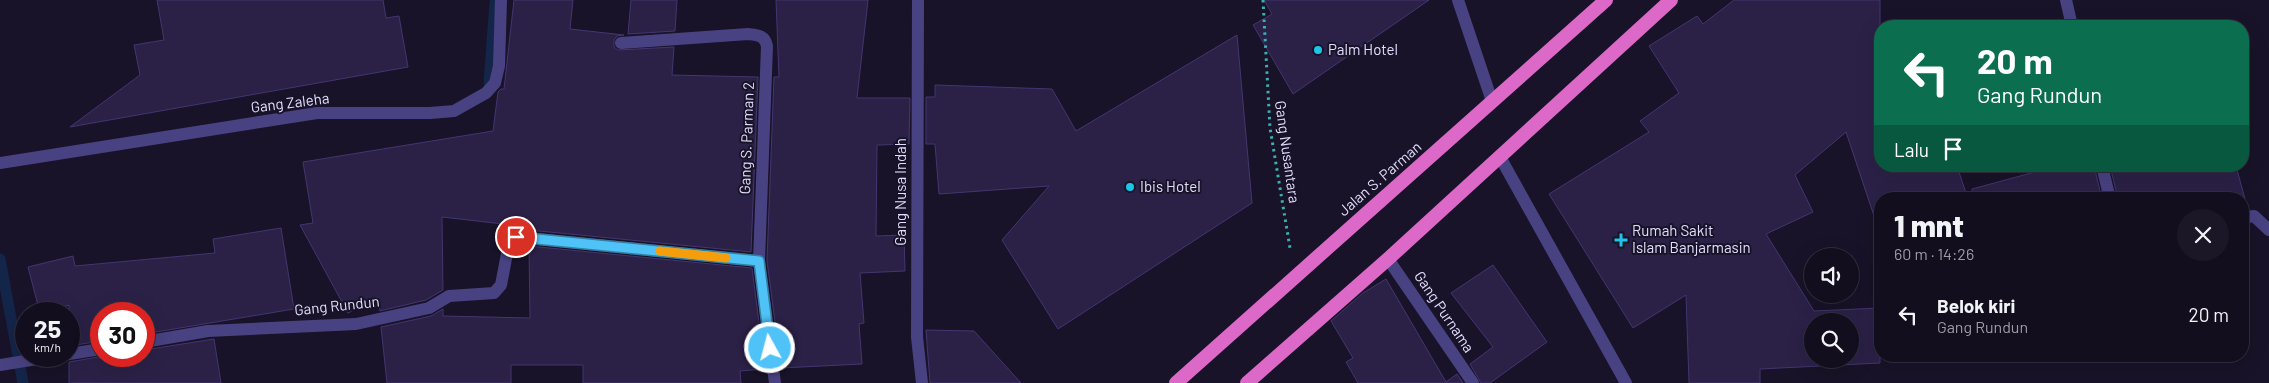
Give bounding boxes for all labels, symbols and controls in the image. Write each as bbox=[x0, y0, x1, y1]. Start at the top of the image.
text: 20 m bbox=[1977, 39, 2053, 81]
place label: Palm Hotel bbox=[1328, 40, 1398, 58]
icon: left bbox=[1894, 40, 1959, 105]
marker: Palm Hotel bbox=[1312, 44, 1324, 56]
street label: Gang S. Parman 2 bbox=[735, 81, 757, 195]
text: Gang Rundun bbox=[1977, 81, 2102, 107]
street label: Gang Zaleha bbox=[250, 88, 330, 116]
street label: Gang Nusantara bbox=[1272, 99, 1304, 204]
icon: arrive bbox=[1939, 135, 1967, 163]
street label: Jalan S. Parman bbox=[1334, 137, 1425, 219]
street label: Gang Nusa Indah bbox=[891, 138, 909, 246]
text: Lalu bbox=[1894, 138, 1929, 161]
place label: Ibis Hotel bbox=[1140, 177, 1201, 195]
marker: Ibis Hotel bbox=[1124, 181, 1136, 193]
text: 1 mnt bbox=[1894, 207, 1964, 243]
button: close bbox=[2177, 209, 2229, 261]
pin bbox=[495, 216, 537, 258]
place label: Rumah Sakit Islam Banjarmasin bbox=[1632, 221, 1751, 256]
icon: arrive bbox=[502, 223, 530, 251]
marker: Rumah Sakit Islam Banjarmasin bbox=[1614, 233, 1628, 247]
text: 60 m · 14:26 bbox=[1894, 244, 1974, 263]
map controls bbox=[1804, 248, 1859, 368]
button: sound bbox=[1804, 248, 1859, 303]
street label: Gang Purnama bbox=[1411, 267, 1479, 355]
street label: Gang Rundun bbox=[293, 292, 380, 318]
text: Belok kiri bbox=[1937, 294, 2015, 317]
icon: left bbox=[1894, 301, 1922, 329]
speed limit sign: 30 bbox=[90, 302, 155, 367]
text: 20 m bbox=[2189, 303, 2229, 326]
text: 25 bbox=[34, 313, 61, 343]
button: search bbox=[1804, 313, 1859, 368]
text: Gang Rundun bbox=[1937, 317, 2028, 336]
position arrow bbox=[743, 321, 795, 373]
text: km/h bbox=[34, 340, 61, 354]

